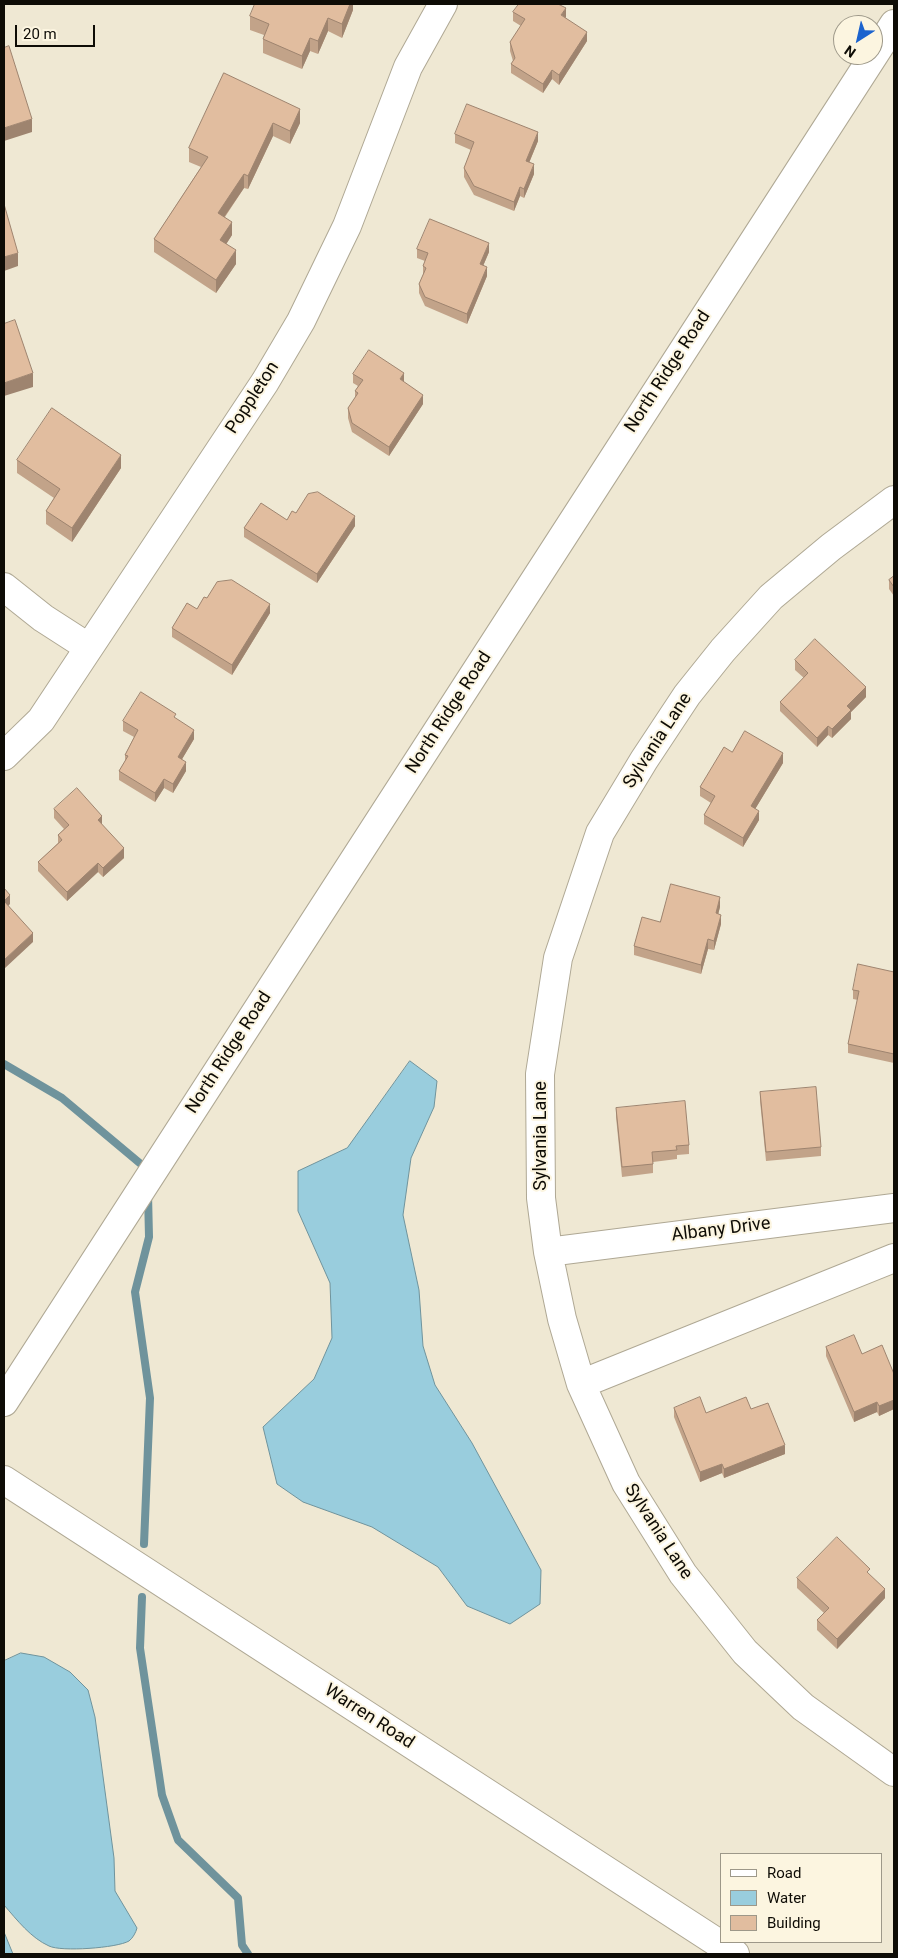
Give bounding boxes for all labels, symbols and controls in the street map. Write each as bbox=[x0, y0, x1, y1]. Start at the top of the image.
scale bar bbox=[18, 15, 98, 47]
north arrow bbox=[833, 15, 883, 65]
text: 20 m bbox=[23, 25, 57, 43]
text: N bbox=[841, 42, 859, 61]
street label: North Ridge Road bbox=[621, 307, 715, 437]
street label: Poppleton bbox=[222, 358, 284, 438]
street label: North Ridge Road bbox=[402, 648, 496, 778]
street label: Sylvania Lane bbox=[619, 689, 697, 793]
street label: North Ridge Road bbox=[182, 988, 276, 1118]
street label: Sylvania Lane bbox=[530, 1081, 552, 1191]
street label: Albany Drive bbox=[670, 1213, 772, 1247]
street label: Sylvania Lane bbox=[619, 1480, 697, 1584]
street label: Warren Road bbox=[320, 1680, 418, 1754]
legend bbox=[720, 1853, 883, 1943]
text: Road bbox=[767, 1864, 801, 1882]
text: Water bbox=[767, 1889, 806, 1907]
text: Building bbox=[767, 1914, 821, 1932]

